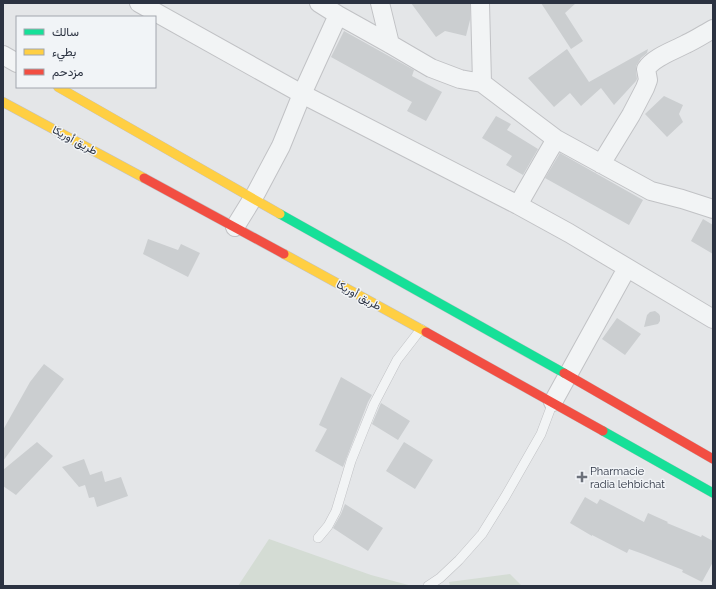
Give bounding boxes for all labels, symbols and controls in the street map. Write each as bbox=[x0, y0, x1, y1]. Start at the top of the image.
legend bbox=[16, 16, 156, 88]
text: سالك bbox=[52, 25, 79, 39]
text: بطيء bbox=[52, 45, 76, 62]
text: مزدحم bbox=[52, 65, 83, 80]
street label: طريق أوريكا bbox=[50, 123, 100, 158]
street label: طريق أوريكا bbox=[334, 278, 383, 313]
place label: Pharmacie radia lehbichat bbox=[590, 465, 665, 491]
marker: Pharmacie radia lehbichat bbox=[577, 472, 587, 482]

